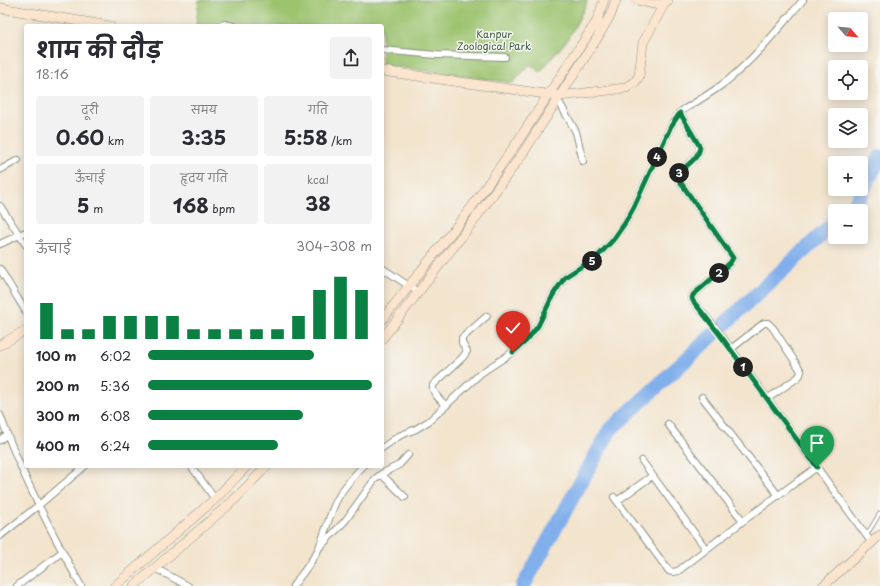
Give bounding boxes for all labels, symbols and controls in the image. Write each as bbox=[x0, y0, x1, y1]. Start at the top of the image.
north arrow bbox=[828, 12, 868, 52]
map controls bbox=[828, 12, 868, 244]
park label: Kanpur Zoological Park bbox=[457, 26, 531, 53]
text: शाम की दौड़ bbox=[36, 32, 162, 65]
button: share bbox=[330, 37, 372, 79]
button: locate bbox=[828, 60, 868, 100]
text: 18:16 bbox=[36, 64, 69, 83]
text: दूरी bbox=[81, 101, 99, 118]
text: समय bbox=[191, 101, 217, 118]
text: गति bbox=[308, 101, 328, 118]
button: layers bbox=[828, 108, 868, 148]
text: 0.60 bbox=[56, 122, 104, 152]
text: 3:35 bbox=[182, 122, 226, 152]
text: 5:58 bbox=[284, 122, 328, 152]
text: km bbox=[104, 132, 124, 149]
text: /km bbox=[328, 132, 352, 149]
pin: 4 bbox=[647, 147, 667, 167]
text: 4 bbox=[653, 148, 661, 165]
button: + bbox=[828, 156, 868, 196]
pin: 3 bbox=[669, 163, 689, 183]
text: 3 bbox=[675, 164, 683, 181]
text: ऊँचाई bbox=[75, 169, 105, 186]
text: हृदय गति bbox=[180, 169, 228, 186]
text: kcal bbox=[307, 171, 329, 188]
text: 38 bbox=[305, 188, 331, 218]
text: 5 bbox=[77, 190, 90, 220]
text: 168 bbox=[173, 190, 209, 220]
text: m bbox=[90, 200, 103, 217]
text: bpm bbox=[209, 200, 235, 217]
button: − bbox=[828, 204, 868, 244]
text: 304–308 m bbox=[296, 236, 372, 255]
text: ऊँचाई bbox=[36, 238, 71, 257]
pin: 5 bbox=[582, 251, 602, 271]
text: 5 bbox=[588, 252, 596, 269]
pin: 2 bbox=[709, 263, 729, 283]
text: 2 bbox=[715, 264, 723, 281]
pin bbox=[496, 311, 530, 352]
icon: check bbox=[502, 317, 524, 339]
text: 100 m bbox=[36, 346, 77, 365]
text: 6:02 bbox=[100, 346, 131, 365]
pin: 1 bbox=[733, 357, 753, 377]
text: 1 bbox=[740, 358, 746, 375]
text: 200 m bbox=[36, 376, 80, 395]
text: 5:36 bbox=[100, 376, 130, 395]
text: 300 m bbox=[36, 406, 80, 425]
text: 6:08 bbox=[100, 406, 130, 425]
pin bbox=[800, 426, 834, 467]
icon: arrive bbox=[806, 432, 828, 454]
text: 400 m bbox=[36, 436, 80, 455]
text: 6:24 bbox=[100, 436, 130, 455]

